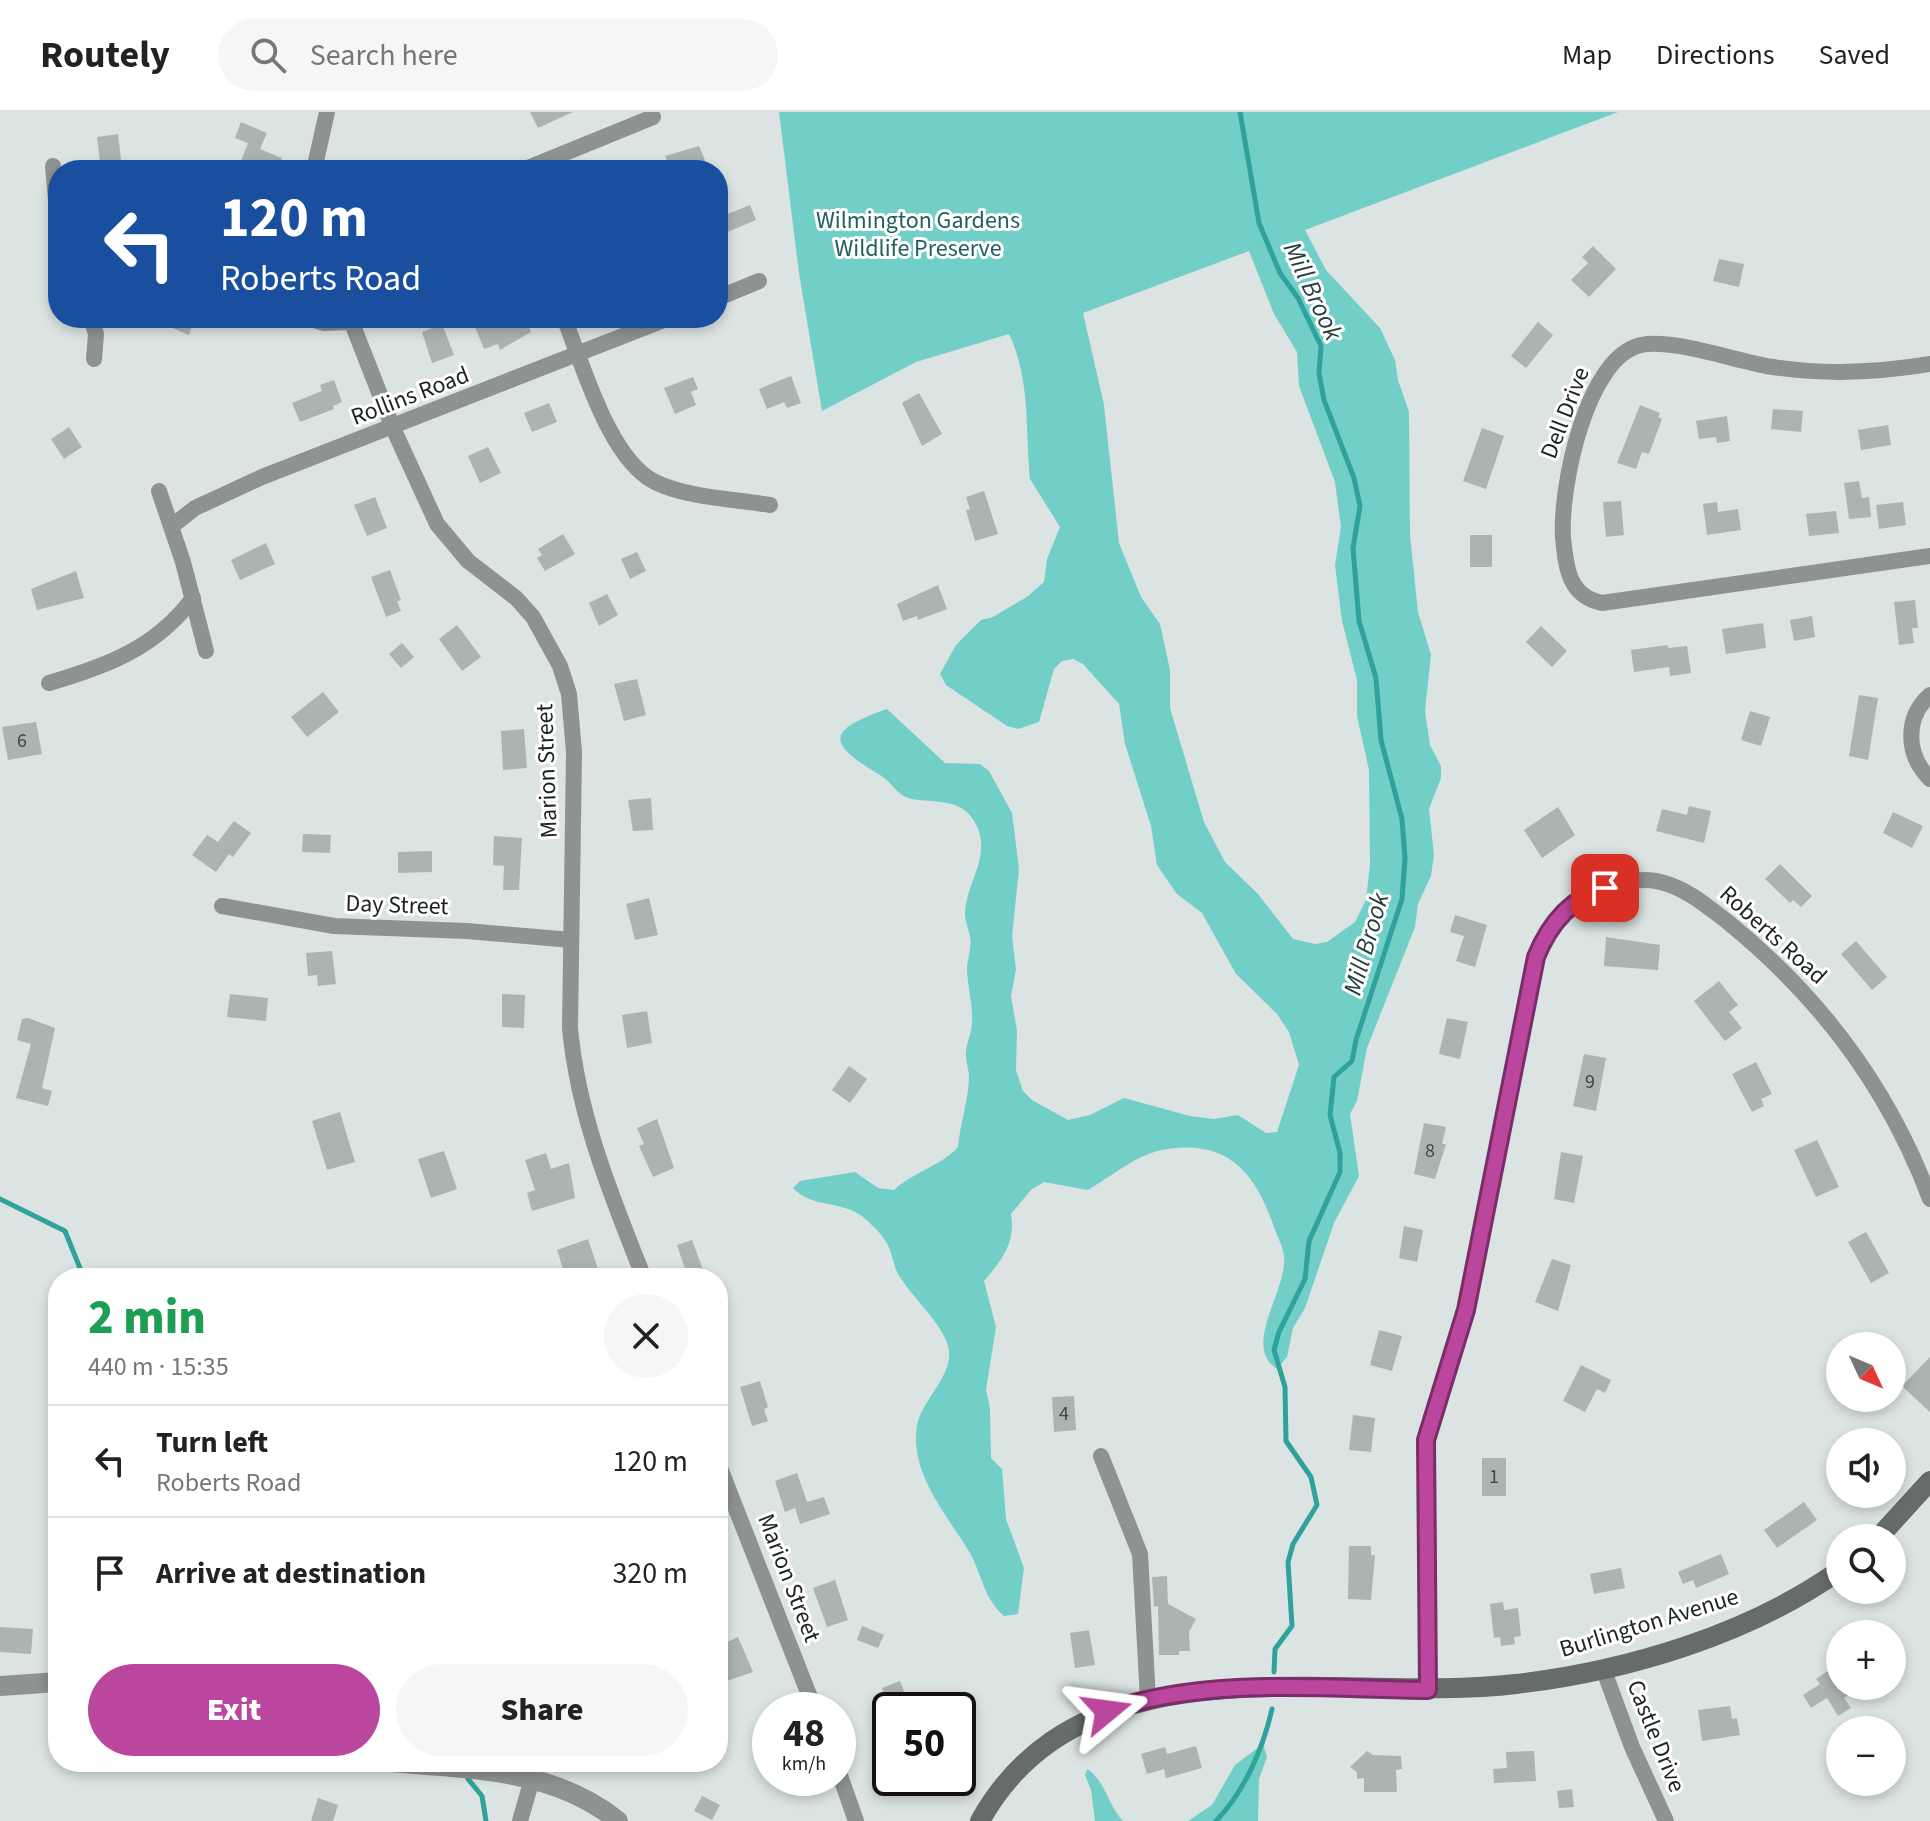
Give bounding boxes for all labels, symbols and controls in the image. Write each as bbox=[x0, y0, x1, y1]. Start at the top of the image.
search box bbox=[218, 19, 778, 91]
text: Routely bbox=[40, 28, 170, 82]
icon: search bbox=[246, 33, 290, 77]
text: Search here bbox=[310, 34, 458, 77]
text: Map bbox=[1562, 35, 1612, 75]
text: Directions bbox=[1656, 35, 1775, 75]
text: Saved bbox=[1819, 35, 1890, 75]
text: 120 m bbox=[220, 179, 368, 258]
icon: left bbox=[88, 192, 192, 296]
park label: Wilmington Gardens Wildlife Preserve bbox=[816, 203, 1020, 266]
water label: Mill Brook bbox=[1274, 236, 1352, 347]
text: Roberts Road bbox=[220, 253, 421, 304]
street label: Rollins Road bbox=[346, 357, 474, 435]
street label: Dell Drive bbox=[1532, 362, 1598, 464]
street label: Marion Street bbox=[527, 703, 567, 839]
house number: 6 bbox=[17, 727, 27, 755]
pin bbox=[1571, 854, 1639, 922]
icon: arrive bbox=[1583, 866, 1627, 910]
street label: Roberts Road bbox=[1711, 877, 1835, 993]
street label: Day Street bbox=[345, 886, 449, 924]
water label: Mill Brook bbox=[1334, 888, 1398, 1000]
house number: 9 bbox=[1585, 1068, 1595, 1096]
house number: 8 bbox=[1425, 1137, 1435, 1165]
text: 2 min bbox=[88, 1284, 206, 1352]
button: close bbox=[604, 1294, 688, 1378]
north arrow bbox=[1826, 1332, 1906, 1412]
map controls bbox=[1826, 1332, 1906, 1796]
text: 440 m · 15:35 bbox=[88, 1348, 229, 1385]
house number: 4 bbox=[1059, 1400, 1069, 1428]
text: Turn left bbox=[156, 1421, 268, 1464]
button: sound bbox=[1826, 1428, 1906, 1508]
icon: left bbox=[88, 1439, 132, 1483]
text: 120 m bbox=[612, 1440, 688, 1483]
house number: 1 bbox=[1489, 1463, 1499, 1491]
text: Roberts Road bbox=[156, 1464, 301, 1501]
street label: Marion Street bbox=[749, 1509, 829, 1647]
button: search bbox=[1826, 1524, 1906, 1604]
icon: arrive bbox=[88, 1551, 132, 1595]
text: Arrive at destination bbox=[156, 1552, 426, 1595]
text: 320 m bbox=[612, 1552, 688, 1595]
street label: Burlington Avenue bbox=[1555, 1579, 1743, 1667]
button: + bbox=[1826, 1620, 1906, 1700]
button: Exit bbox=[88, 1664, 380, 1756]
button: Share bbox=[396, 1664, 688, 1756]
position arrow bbox=[1065, 1669, 1149, 1753]
street label: Castle Drive bbox=[1618, 1675, 1694, 1797]
speed limit sign: 50 bbox=[872, 1692, 976, 1796]
text: 48 bbox=[783, 1705, 825, 1762]
button: − bbox=[1826, 1716, 1906, 1796]
text: km/h bbox=[782, 1750, 826, 1778]

